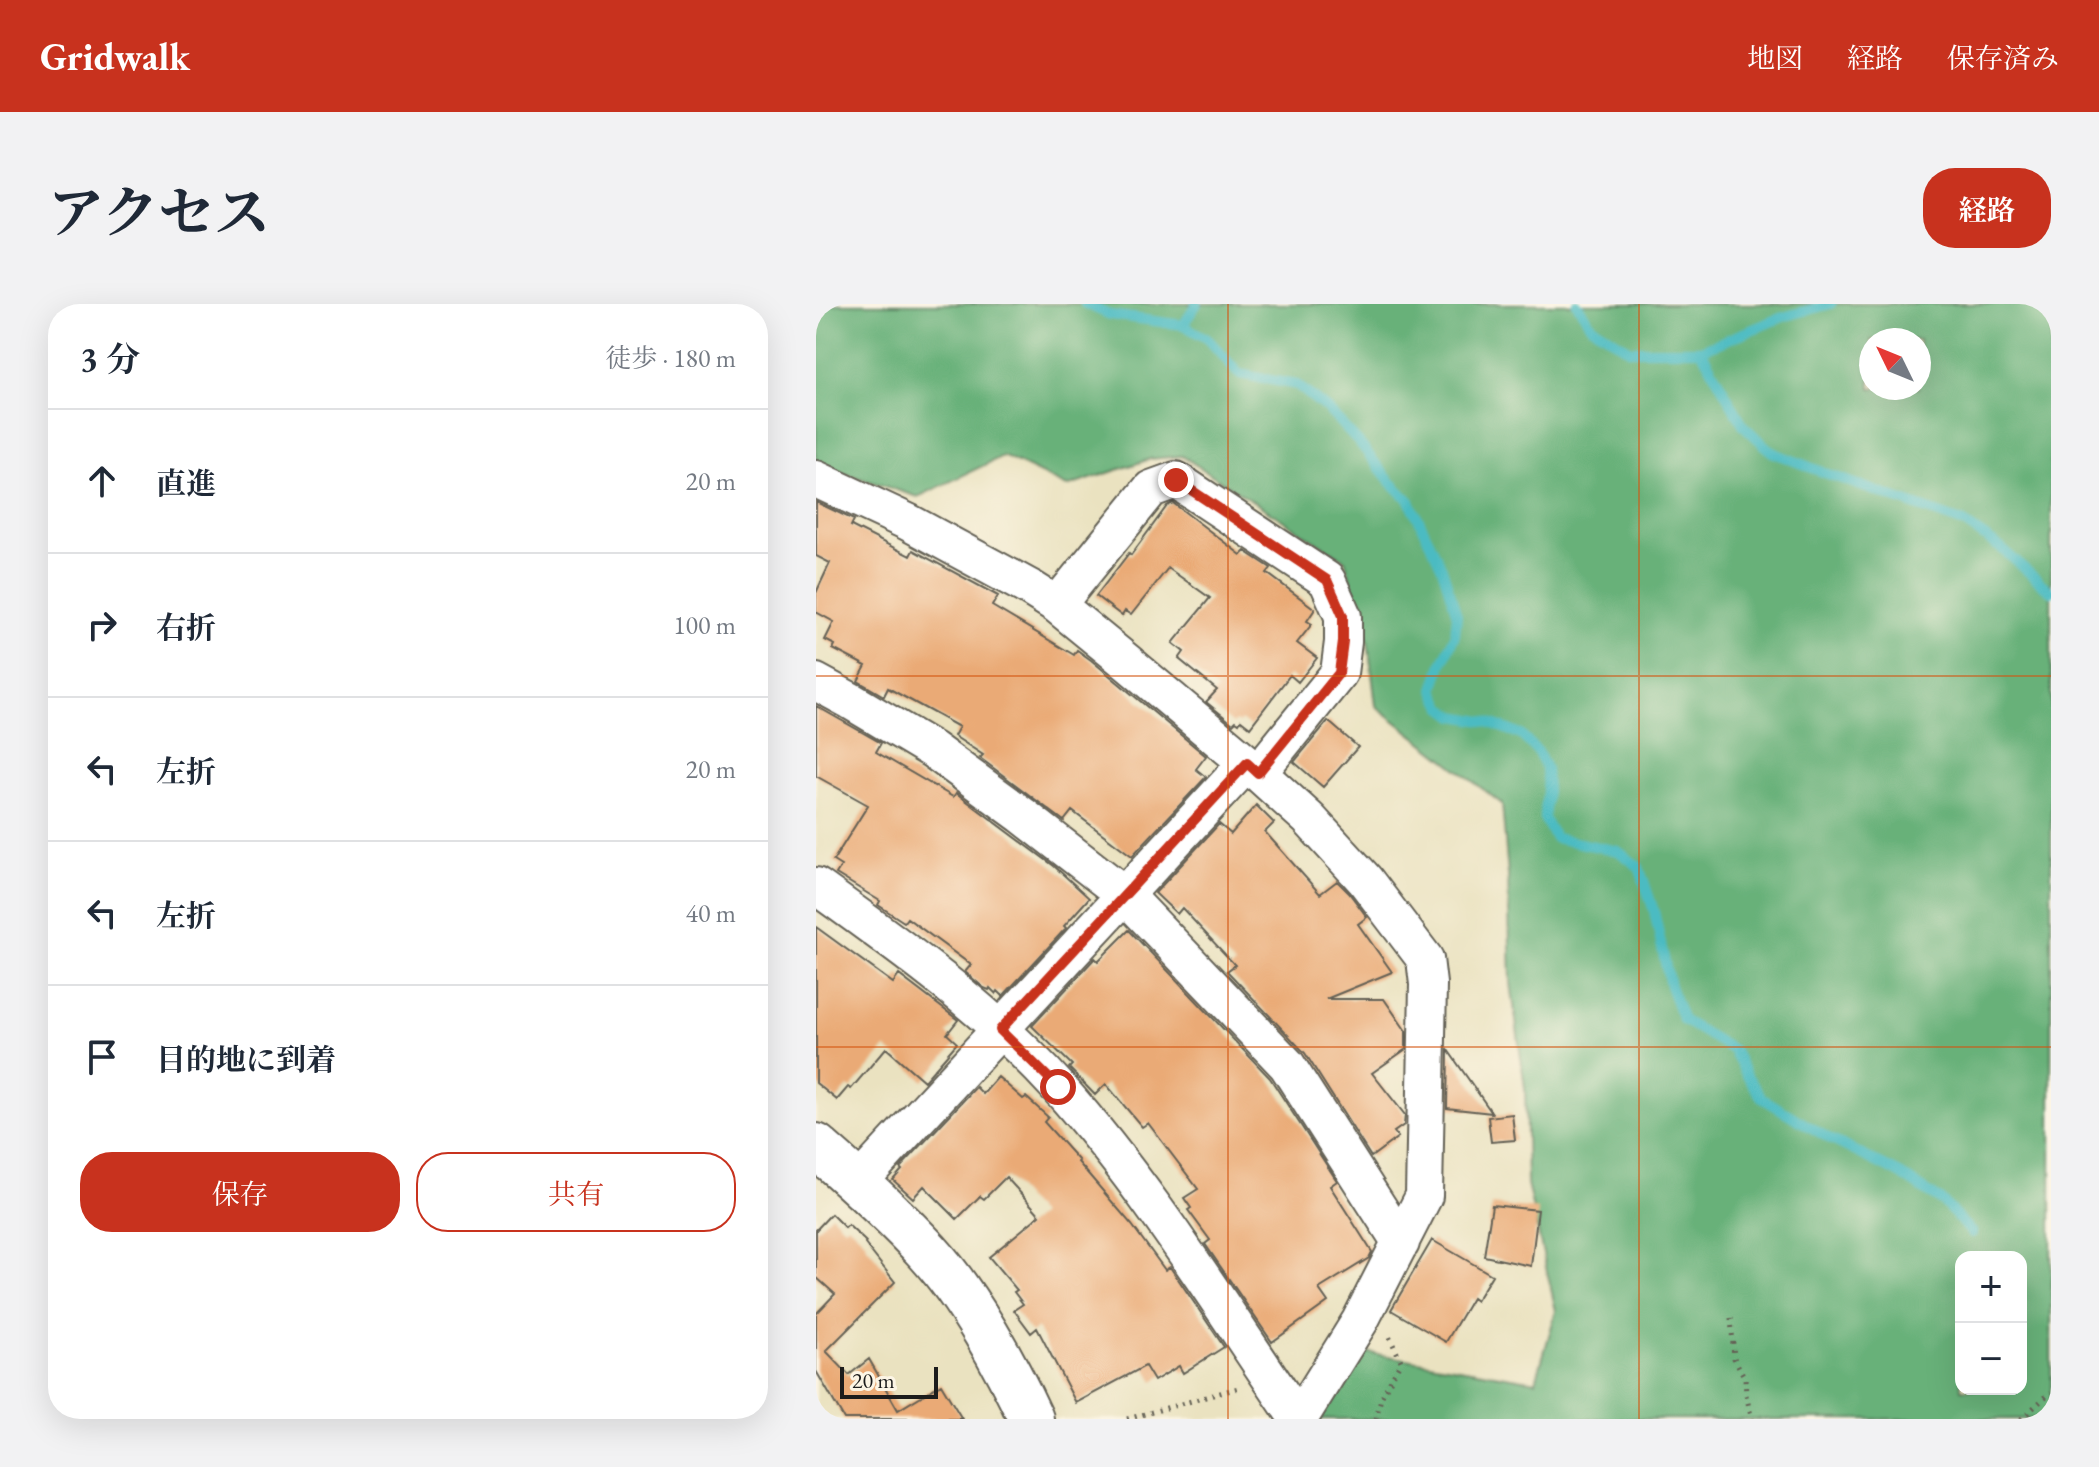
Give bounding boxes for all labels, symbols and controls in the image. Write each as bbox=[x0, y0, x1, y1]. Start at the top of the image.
text: Gridwalk bbox=[40, 32, 190, 81]
text: 地図 bbox=[1747, 40, 1803, 76]
text: 経路 bbox=[1847, 40, 1903, 76]
text: 保存済み bbox=[1947, 40, 2059, 76]
button: 経路 bbox=[1923, 168, 2051, 248]
text: アクセス bbox=[48, 176, 270, 249]
north arrow bbox=[1859, 328, 1931, 400]
text: 3 分 bbox=[80, 337, 140, 381]
text: 徒歩 · 180 m bbox=[606, 341, 736, 375]
icon: ahead bbox=[80, 459, 124, 503]
route end bbox=[1158, 462, 1194, 498]
text: 直進 bbox=[156, 464, 216, 503]
text: 20 m bbox=[686, 464, 736, 498]
icon: right bbox=[80, 603, 124, 647]
text: 右折 bbox=[156, 608, 216, 647]
text: 100 m bbox=[673, 608, 736, 642]
icon: left bbox=[80, 747, 124, 791]
text: 左折 bbox=[156, 752, 216, 791]
text: 20 m bbox=[686, 752, 736, 786]
icon: left bbox=[80, 891, 124, 935]
text: 左折 bbox=[156, 896, 216, 935]
text: 40 m bbox=[686, 896, 736, 930]
icon: arrive bbox=[80, 1035, 124, 1079]
text: 目的地に到着 bbox=[156, 1040, 336, 1079]
route start bbox=[1040, 1069, 1076, 1105]
button: 保存 bbox=[80, 1152, 400, 1232]
button: 共有 bbox=[416, 1152, 736, 1232]
map controls bbox=[1955, 1251, 2027, 1395]
button: + bbox=[1955, 1251, 2027, 1323]
button: − bbox=[1955, 1323, 2027, 1395]
scale bar bbox=[840, 1363, 938, 1399]
text: 20 m bbox=[852, 1366, 895, 1395]

